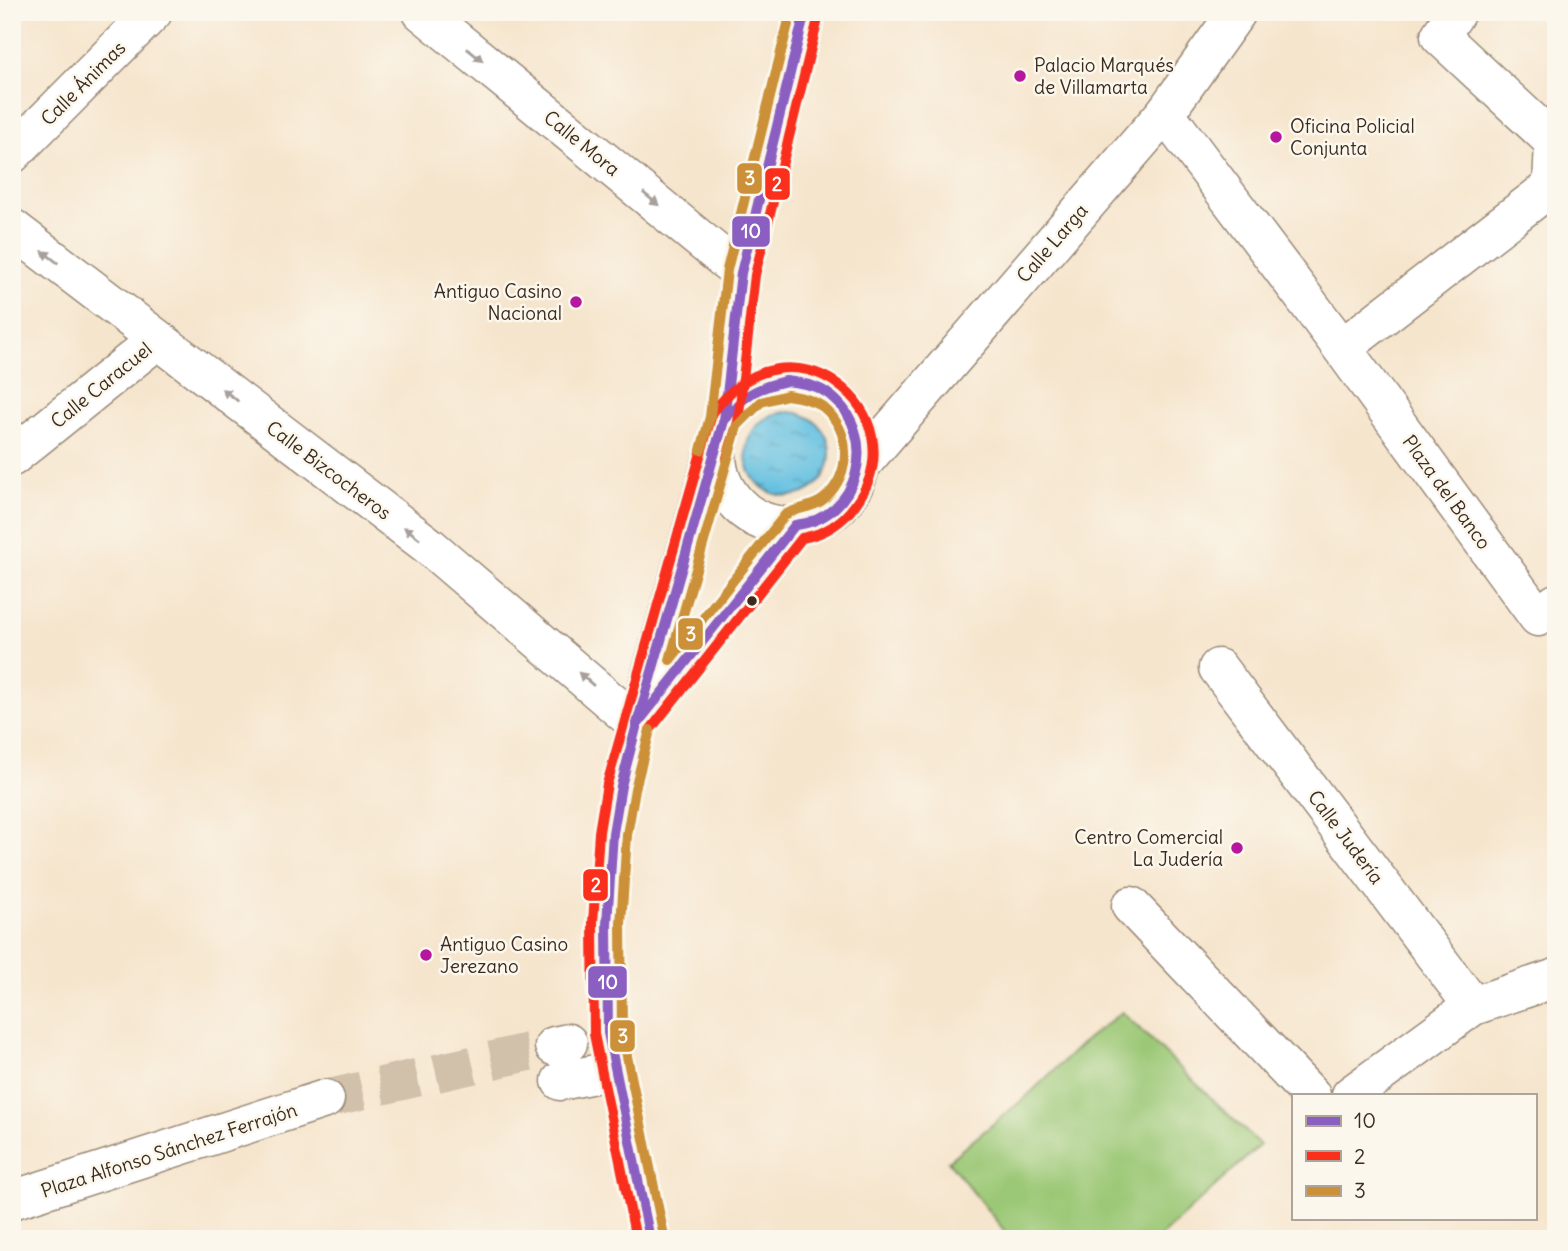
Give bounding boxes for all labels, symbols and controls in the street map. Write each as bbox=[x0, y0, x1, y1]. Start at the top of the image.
street label: Calle Ánimas bbox=[36, 36, 130, 130]
one-way arrow bbox=[465, 48, 483, 63]
place label: Palacio Marqués de Villamarta bbox=[1034, 53, 1174, 99]
marker: Palacio Marqués de Villamarta bbox=[1012, 68, 1028, 84]
street label: Calle Mora bbox=[539, 105, 625, 181]
place label: Oficina Policial Conjunta bbox=[1290, 114, 1415, 160]
marker: Oficina Policial Conjunta bbox=[1268, 129, 1284, 145]
line badge: 3 bbox=[736, 162, 763, 195]
text: 3 bbox=[745, 166, 755, 190]
line badge: 2 bbox=[764, 167, 791, 201]
text: 2 bbox=[772, 172, 782, 196]
one-way arrow bbox=[643, 191, 660, 206]
street label: Calle Larga bbox=[1011, 199, 1093, 287]
line badge: 10 bbox=[731, 215, 771, 248]
text: 10 bbox=[741, 219, 761, 243]
one-way arrow bbox=[41, 249, 59, 264]
place label: Antiguo Casino Nacional bbox=[434, 279, 562, 325]
marker: Antiguo Casino Nacional bbox=[568, 294, 584, 310]
street label: Calle Caracuel bbox=[46, 337, 156, 433]
one-way arrow bbox=[221, 389, 239, 403]
street label: Calle Bizcocheros bbox=[262, 415, 396, 525]
street label: Plaza del Banco bbox=[1397, 430, 1497, 554]
one-way arrow bbox=[403, 525, 421, 540]
unlabelled marker bbox=[745, 594, 759, 608]
line badge: 3 bbox=[677, 617, 704, 651]
text: 3 bbox=[686, 622, 696, 646]
one-way arrow bbox=[577, 672, 594, 687]
street label: Calle Judería bbox=[1303, 785, 1389, 889]
place label: Centro Comercial La Judería bbox=[1074, 825, 1223, 871]
marker: Centro Comercial La Judería bbox=[1229, 840, 1245, 856]
line badge: 2 bbox=[582, 868, 609, 902]
text: 2 bbox=[591, 873, 601, 897]
place label: Antiguo Casino Jerezano bbox=[440, 932, 568, 978]
marker: Antiguo Casino Jerezano bbox=[418, 947, 434, 963]
line badge: 10 bbox=[587, 965, 628, 999]
text: 10 bbox=[598, 970, 618, 994]
line badge: 3 bbox=[609, 1019, 636, 1053]
text: 3 bbox=[618, 1024, 628, 1048]
legend bbox=[1292, 1094, 1536, 1220]
street label: Plaza Alfonso Sánchez Ferrajón bbox=[38, 1097, 300, 1203]
text: 10 bbox=[1354, 1107, 1376, 1134]
text: 2 bbox=[1354, 1143, 1366, 1170]
text: 3 bbox=[1354, 1177, 1366, 1204]

